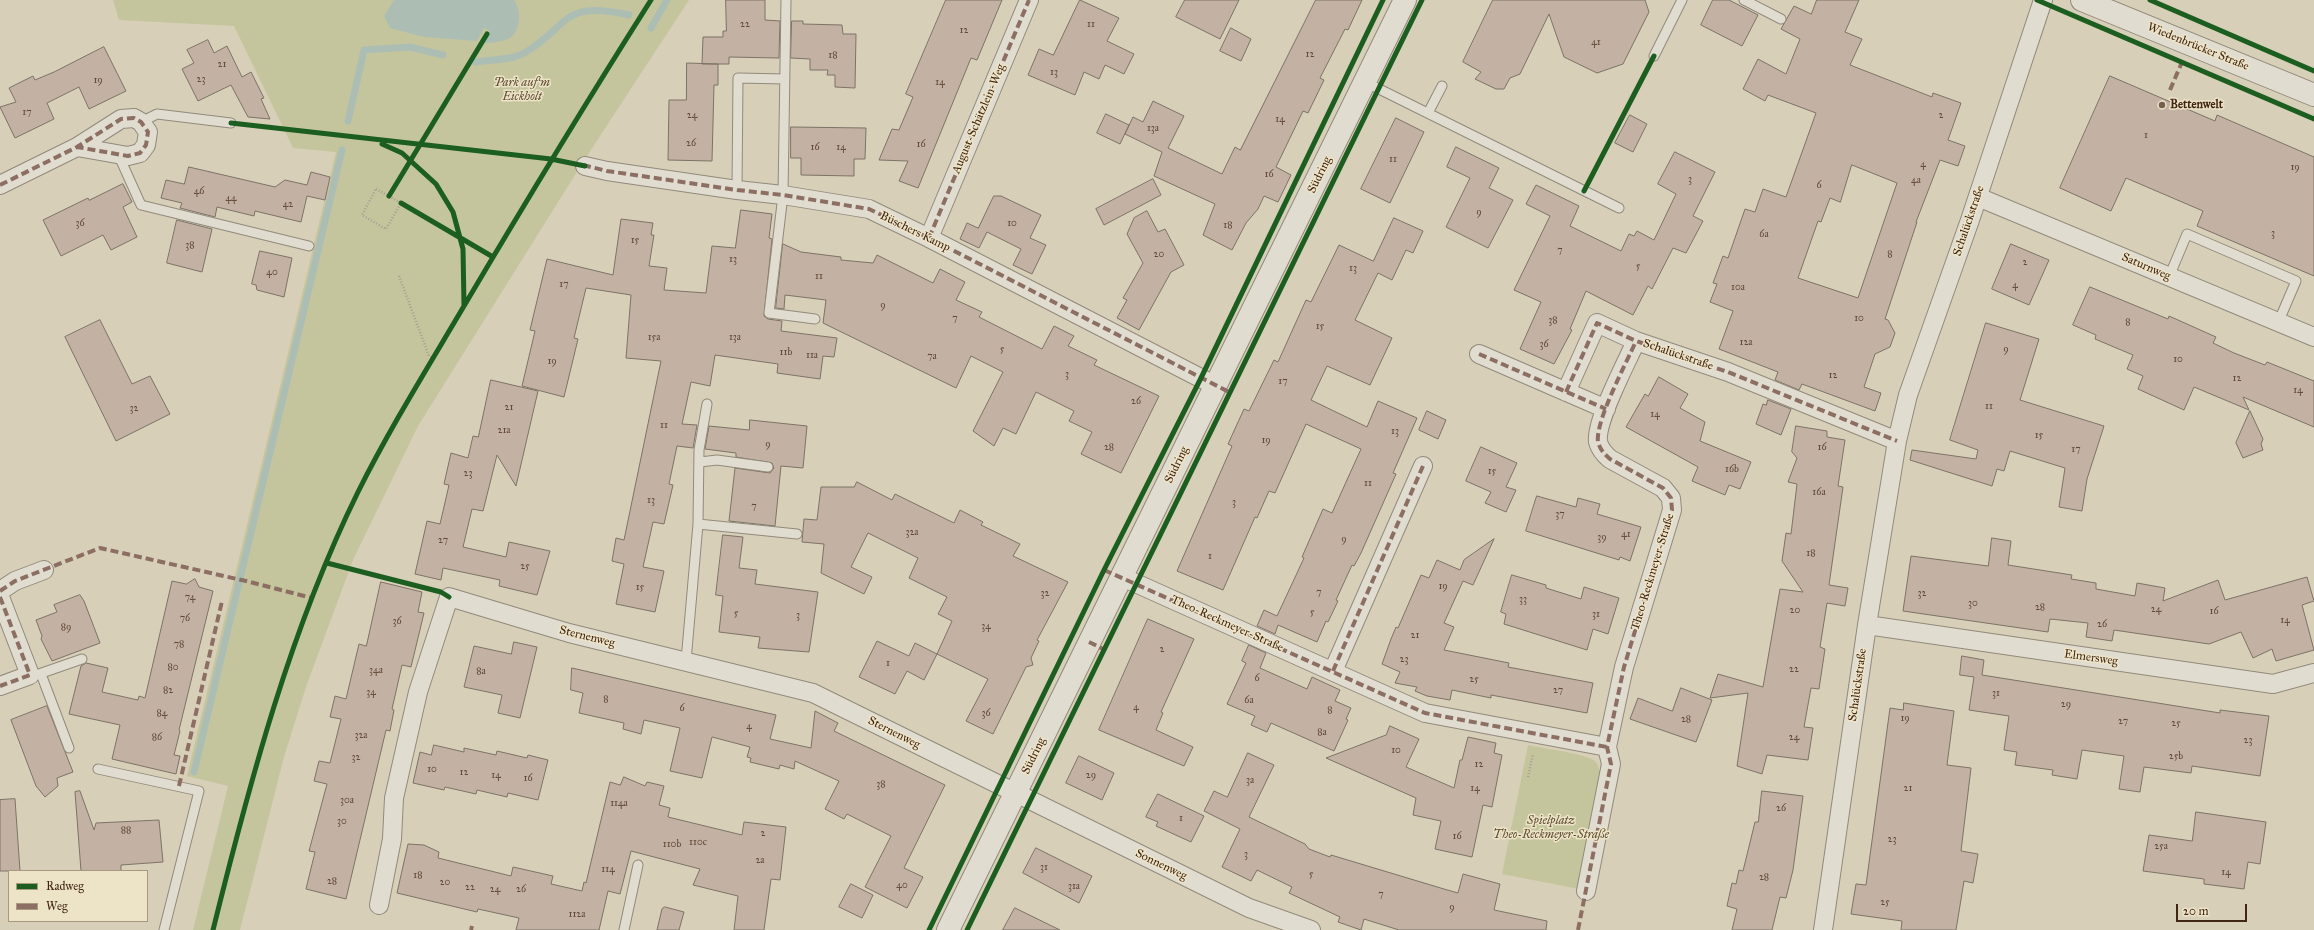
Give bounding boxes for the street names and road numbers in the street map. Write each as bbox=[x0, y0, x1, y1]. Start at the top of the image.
street label: Wiedenbrücker Straße bbox=[2145, 20, 2251, 74]
street label: August-Schätzlein-Weg bbox=[949, 62, 1009, 176]
street label: Südring bbox=[1305, 154, 1335, 196]
street label: Schalückstraße bbox=[1950, 184, 1988, 258]
street label: Büschers Kamp bbox=[877, 209, 953, 255]
street label: Saturnweg bbox=[2119, 250, 2173, 284]
street label: Schalückstraße bbox=[1641, 336, 1715, 374]
street label: Südring bbox=[1162, 444, 1192, 486]
street label: Theo-Reckmeyer-Straße bbox=[1628, 512, 1678, 632]
street label: Theo-Reckmeyer-Straße bbox=[1168, 593, 1286, 655]
street label: Sternenweg bbox=[558, 623, 616, 651]
street label: Elmersweg bbox=[2063, 647, 2119, 669]
street label: Schalückstraße bbox=[1846, 648, 1870, 722]
street label: Sternenweg bbox=[865, 714, 923, 752]
street label: Südring bbox=[1019, 735, 1049, 777]
street label: Sonnenweg bbox=[1133, 846, 1189, 884]

